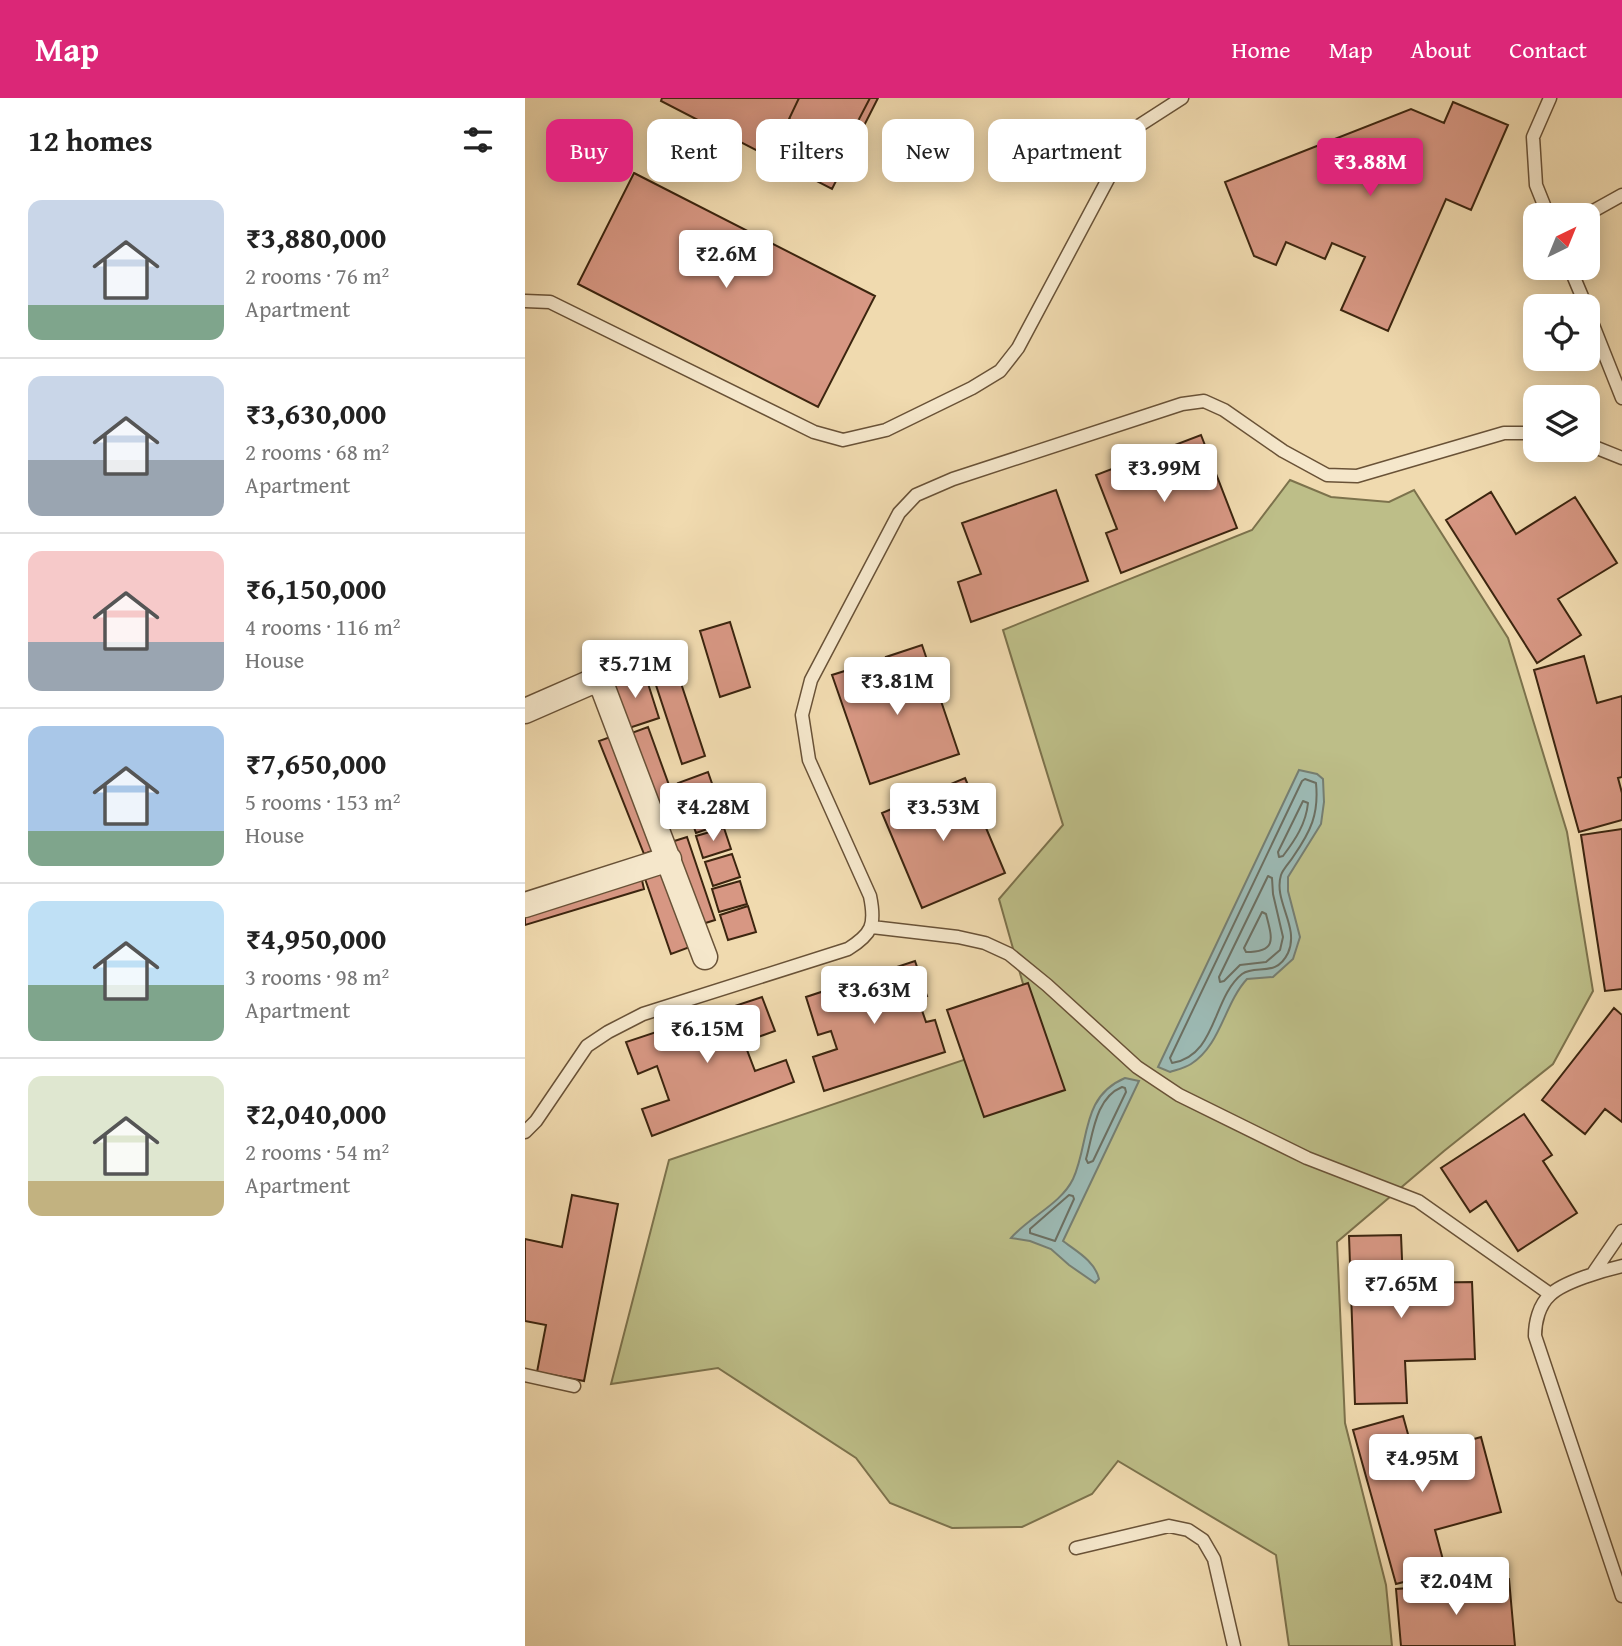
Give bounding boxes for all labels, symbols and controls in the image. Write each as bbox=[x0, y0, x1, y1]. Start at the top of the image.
text: Map bbox=[35, 25, 99, 73]
text: Home bbox=[1232, 32, 1291, 67]
text: Map bbox=[1329, 32, 1373, 67]
text: About bbox=[1411, 32, 1471, 67]
text: Contact bbox=[1509, 32, 1587, 67]
text: 12 homes bbox=[28, 118, 153, 162]
chip: Buy bbox=[546, 119, 633, 182]
chip: Rent bbox=[647, 119, 742, 182]
chip: Filters bbox=[756, 119, 868, 182]
chip: New bbox=[882, 119, 974, 182]
chip: Apartment bbox=[988, 119, 1146, 182]
icon: filters bbox=[459, 121, 497, 159]
pin: ₹3.88M bbox=[1313, 139, 1427, 198]
text: ₹3.88M bbox=[1333, 144, 1407, 177]
north arrow bbox=[1523, 203, 1599, 280]
map controls bbox=[1523, 203, 1600, 462]
text: ₹3,880,000 bbox=[245, 215, 386, 259]
icon: home bbox=[84, 228, 168, 312]
pin: ₹2.6M bbox=[677, 230, 775, 290]
text: ₹2.6M bbox=[695, 236, 757, 269]
text: 2 rooms · 76 m² bbox=[245, 259, 389, 292]
text: Apartment bbox=[245, 292, 350, 325]
button: locate bbox=[1523, 294, 1600, 371]
button: layers bbox=[1523, 385, 1600, 462]
text: ₹3,630,000 bbox=[245, 391, 386, 435]
icon: home bbox=[84, 404, 168, 488]
text: 2 rooms · 68 m² bbox=[245, 435, 389, 468]
pin: ₹3.99M bbox=[1107, 444, 1221, 504]
text: ₹3.99M bbox=[1127, 450, 1201, 483]
text: Apartment bbox=[245, 468, 350, 501]
text: ₹6,150,000 bbox=[245, 566, 386, 610]
icon: home bbox=[84, 579, 168, 663]
text: 4 rooms · 116 m² bbox=[245, 610, 400, 643]
pin: ₹5.71M bbox=[578, 640, 692, 700]
text: House bbox=[245, 643, 304, 676]
text: ₹5.71M bbox=[598, 646, 672, 679]
pin: ₹3.81M bbox=[840, 658, 954, 717]
text: ₹3.81M bbox=[860, 663, 934, 696]
text: ₹7,650,000 bbox=[245, 741, 386, 785]
icon: home bbox=[84, 754, 168, 838]
pin: ₹4.28M bbox=[656, 784, 770, 843]
pin: ₹3.53M bbox=[886, 784, 1000, 843]
text: 5 rooms · 153 m² bbox=[245, 785, 400, 818]
text: ₹4.28M bbox=[676, 789, 750, 822]
text: ₹3.53M bbox=[906, 789, 980, 822]
text: House bbox=[245, 818, 304, 851]
text: ₹4,950,000 bbox=[245, 916, 386, 960]
icon: home bbox=[84, 929, 168, 1013]
text: 3 rooms · 98 m² bbox=[245, 960, 389, 993]
pin: ₹3.63M bbox=[817, 967, 931, 1026]
text: ₹3.63M bbox=[837, 972, 911, 1005]
text: Apartment bbox=[245, 993, 350, 1026]
pin: ₹6.15M bbox=[650, 1006, 764, 1065]
text: ₹6.15M bbox=[670, 1011, 744, 1044]
text: ₹2,040,000 bbox=[245, 1091, 386, 1135]
icon: home bbox=[84, 1104, 168, 1188]
text: 2 rooms · 54 m² bbox=[245, 1135, 389, 1168]
text: Apartment bbox=[245, 1168, 350, 1201]
pin: ₹7.65M bbox=[1344, 1260, 1458, 1320]
text: ₹7.65M bbox=[1364, 1266, 1438, 1299]
pin: ₹4.95M bbox=[1365, 1434, 1479, 1494]
text: ₹4.95M bbox=[1385, 1440, 1459, 1473]
pin: ₹2.04M bbox=[1399, 1558, 1513, 1617]
text: ₹2.04M bbox=[1419, 1563, 1493, 1596]

